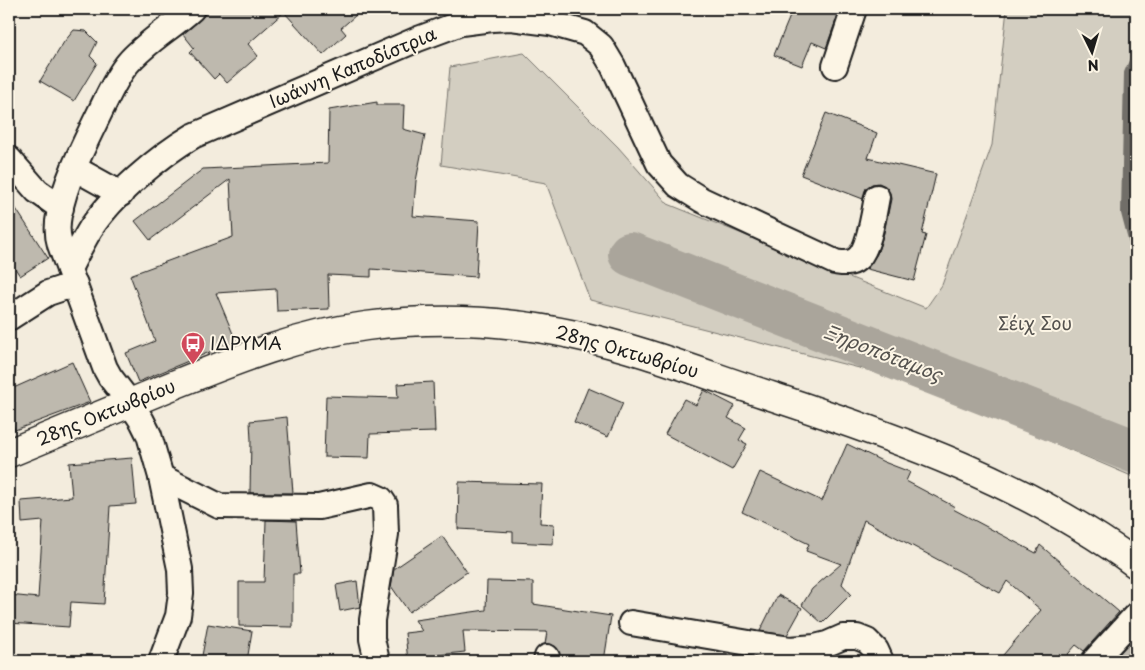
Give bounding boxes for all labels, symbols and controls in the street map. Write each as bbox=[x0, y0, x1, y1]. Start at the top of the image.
street label: Ιωάννη Καποδίστρια bbox=[265, 19, 440, 114]
north arrow bbox=[1068, 28, 1118, 78]
text: N bbox=[1087, 55, 1100, 76]
park label: Σέιχ Σου bbox=[998, 309, 1072, 336]
street label: 28ης Οκτωβρίου bbox=[553, 317, 702, 384]
water label: Ξηροπόταμος bbox=[820, 317, 949, 388]
place label: ΙΔΡΥΜΑ bbox=[210, 329, 282, 356]
bus stop icon: ΙΔΡΥΜΑ bbox=[180, 331, 206, 365]
street label: 28ης Οκτωβρίου bbox=[32, 371, 179, 452]

